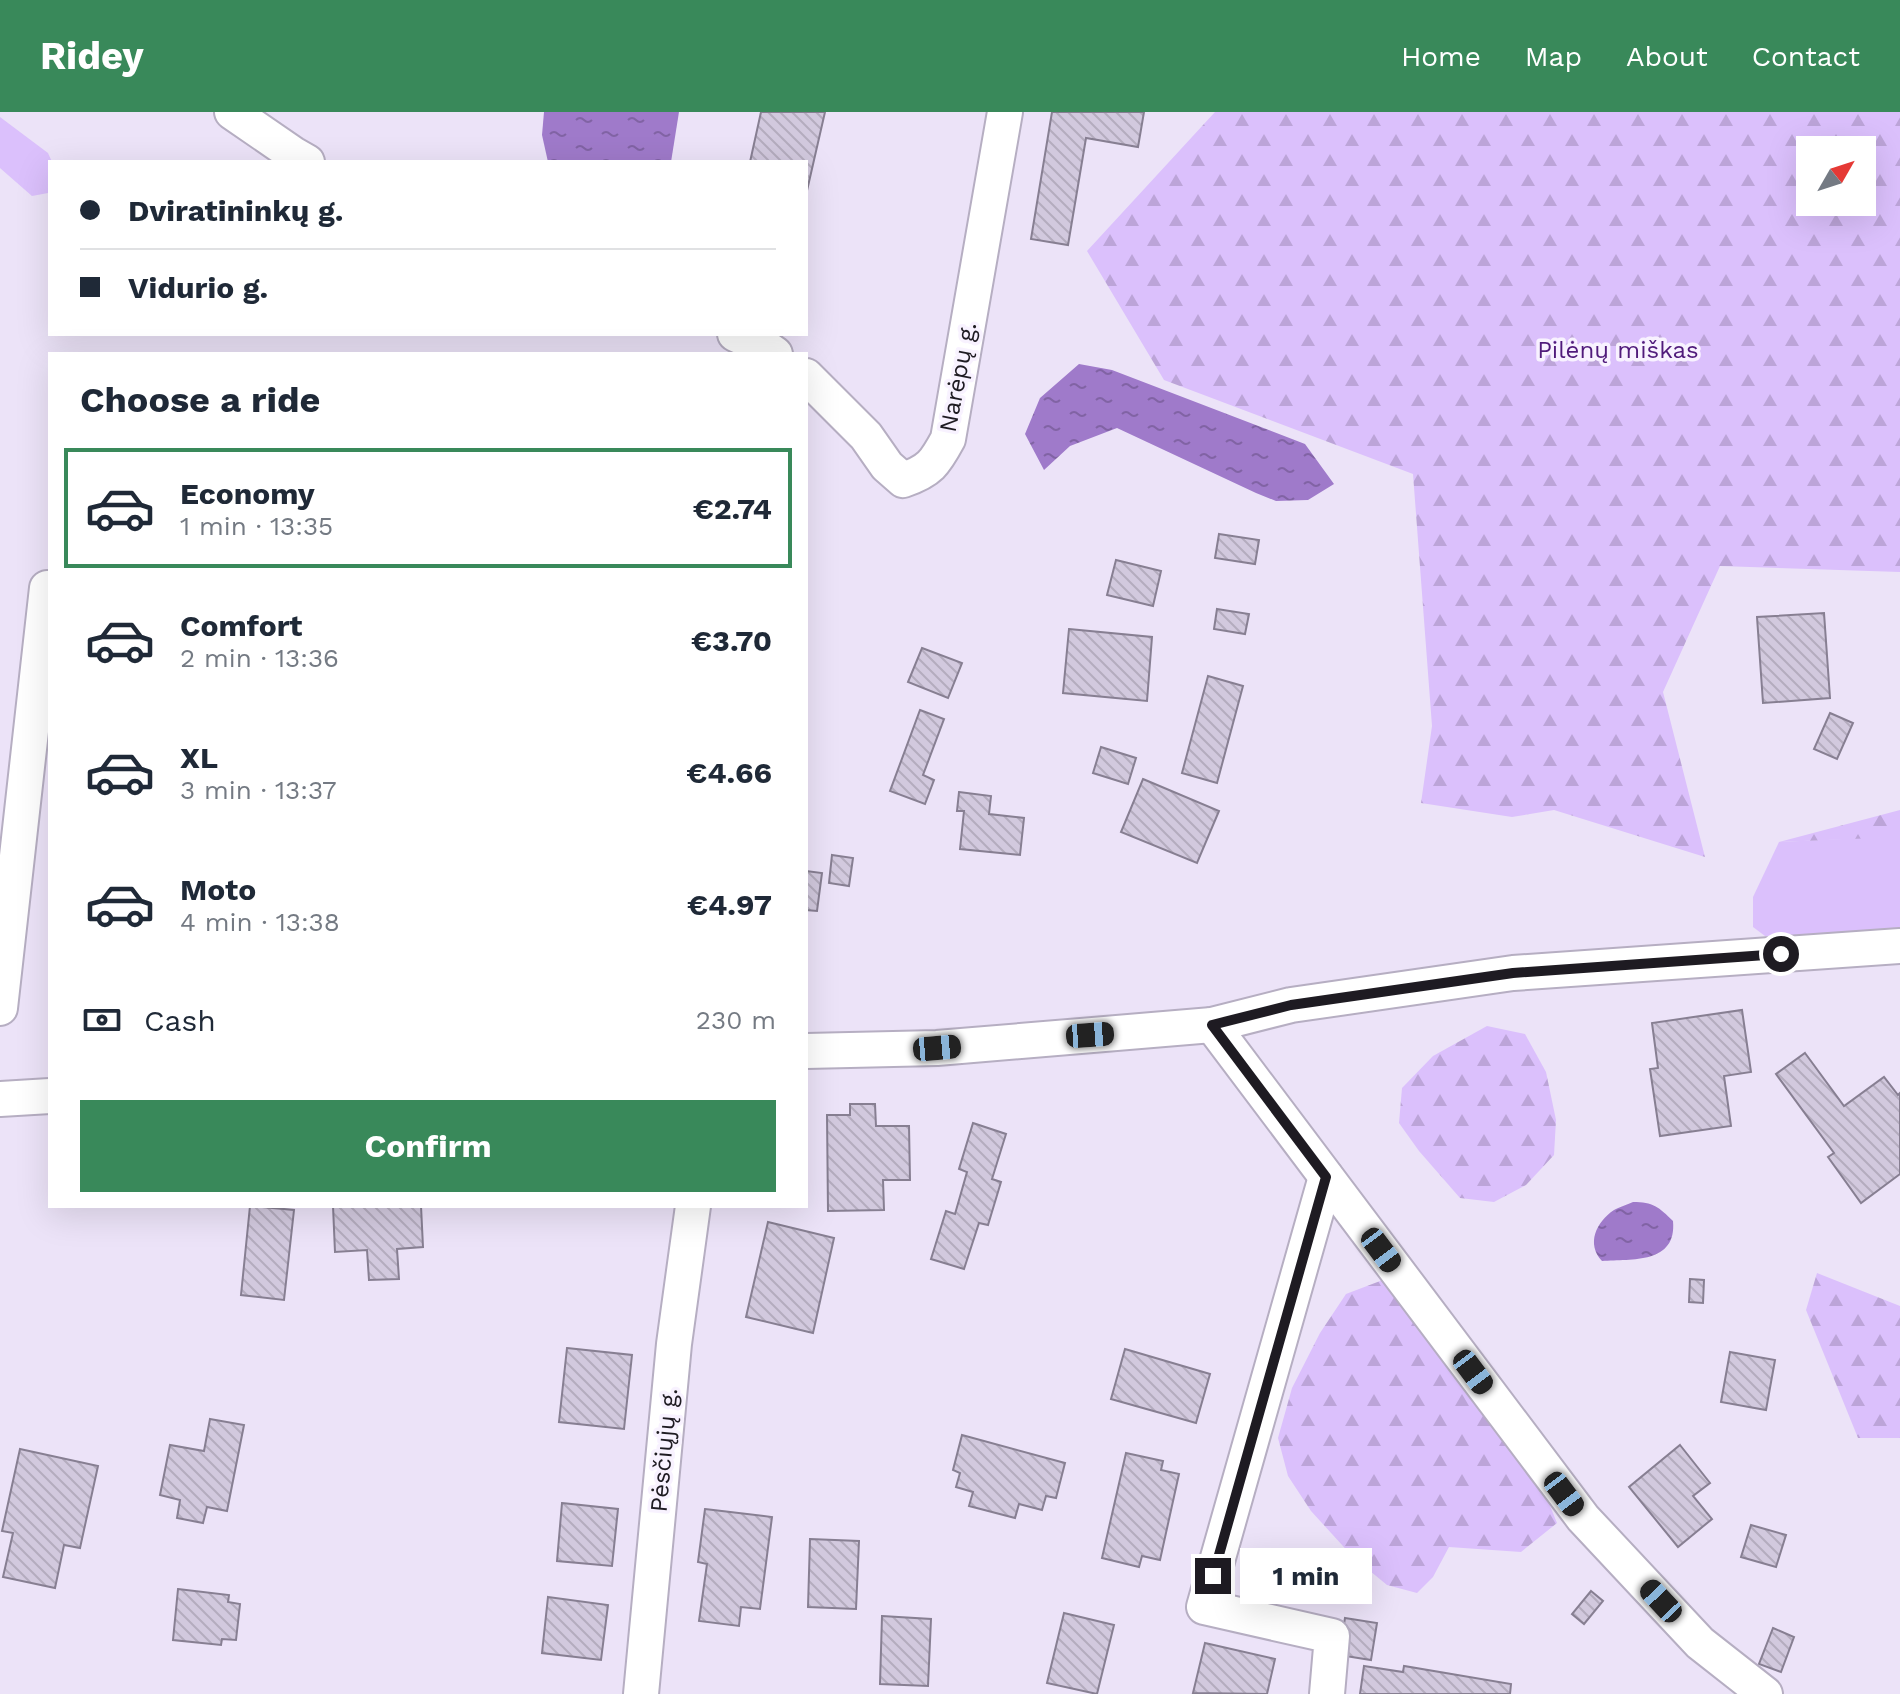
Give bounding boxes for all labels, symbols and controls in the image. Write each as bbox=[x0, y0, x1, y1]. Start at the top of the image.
text: Ridey bbox=[40, 34, 144, 78]
text: Home bbox=[1401, 40, 1481, 73]
text: Map bbox=[1525, 40, 1582, 73]
text: About bbox=[1626, 40, 1708, 73]
text: Contact bbox=[1752, 40, 1860, 73]
north arrow bbox=[1796, 136, 1876, 216]
map controls bbox=[1796, 136, 1876, 216]
text: Dviratininkų g. bbox=[128, 193, 344, 228]
text: Vidurio g. bbox=[128, 270, 268, 305]
street label: Narėpų g. bbox=[934, 320, 982, 434]
park label: Pilėnų miškas bbox=[1537, 336, 1699, 364]
text: Choose a ride bbox=[80, 379, 320, 421]
icon: car bbox=[84, 472, 156, 544]
text: Economy bbox=[180, 476, 315, 511]
text: €2.74 bbox=[693, 491, 772, 526]
text: 1 min · 13:35 bbox=[180, 511, 333, 541]
icon: car bbox=[84, 604, 156, 676]
text: Comfort bbox=[180, 608, 302, 643]
text: €3.70 bbox=[691, 623, 772, 658]
text: 2 min · 13:36 bbox=[180, 643, 339, 673]
icon: car bbox=[84, 736, 156, 808]
text: XL bbox=[180, 740, 218, 775]
text: €4.66 bbox=[686, 755, 772, 790]
text: 3 min · 13:37 bbox=[180, 775, 337, 805]
icon: car bbox=[84, 868, 156, 940]
text: Moto bbox=[180, 872, 256, 907]
text: €4.97 bbox=[687, 887, 772, 922]
text: 4 min · 13:38 bbox=[180, 907, 340, 937]
route start bbox=[1763, 936, 1799, 972]
icon: cash bbox=[80, 998, 124, 1042]
text: Cash bbox=[144, 1003, 216, 1038]
text: 230 m bbox=[696, 1005, 776, 1035]
car bbox=[1065, 1021, 1115, 1049]
car bbox=[912, 1034, 962, 1062]
button: Confirm bbox=[80, 1100, 776, 1192]
car bbox=[1357, 1224, 1405, 1276]
car bbox=[1449, 1346, 1497, 1398]
street label: Pėsčiųjų g. bbox=[645, 1387, 683, 1513]
car bbox=[1540, 1468, 1588, 1520]
callout: 1 min bbox=[1241, 1548, 1373, 1604]
route end bbox=[1195, 1558, 1231, 1594]
text: 1 min bbox=[1273, 1561, 1339, 1591]
car bbox=[1636, 1575, 1686, 1627]

